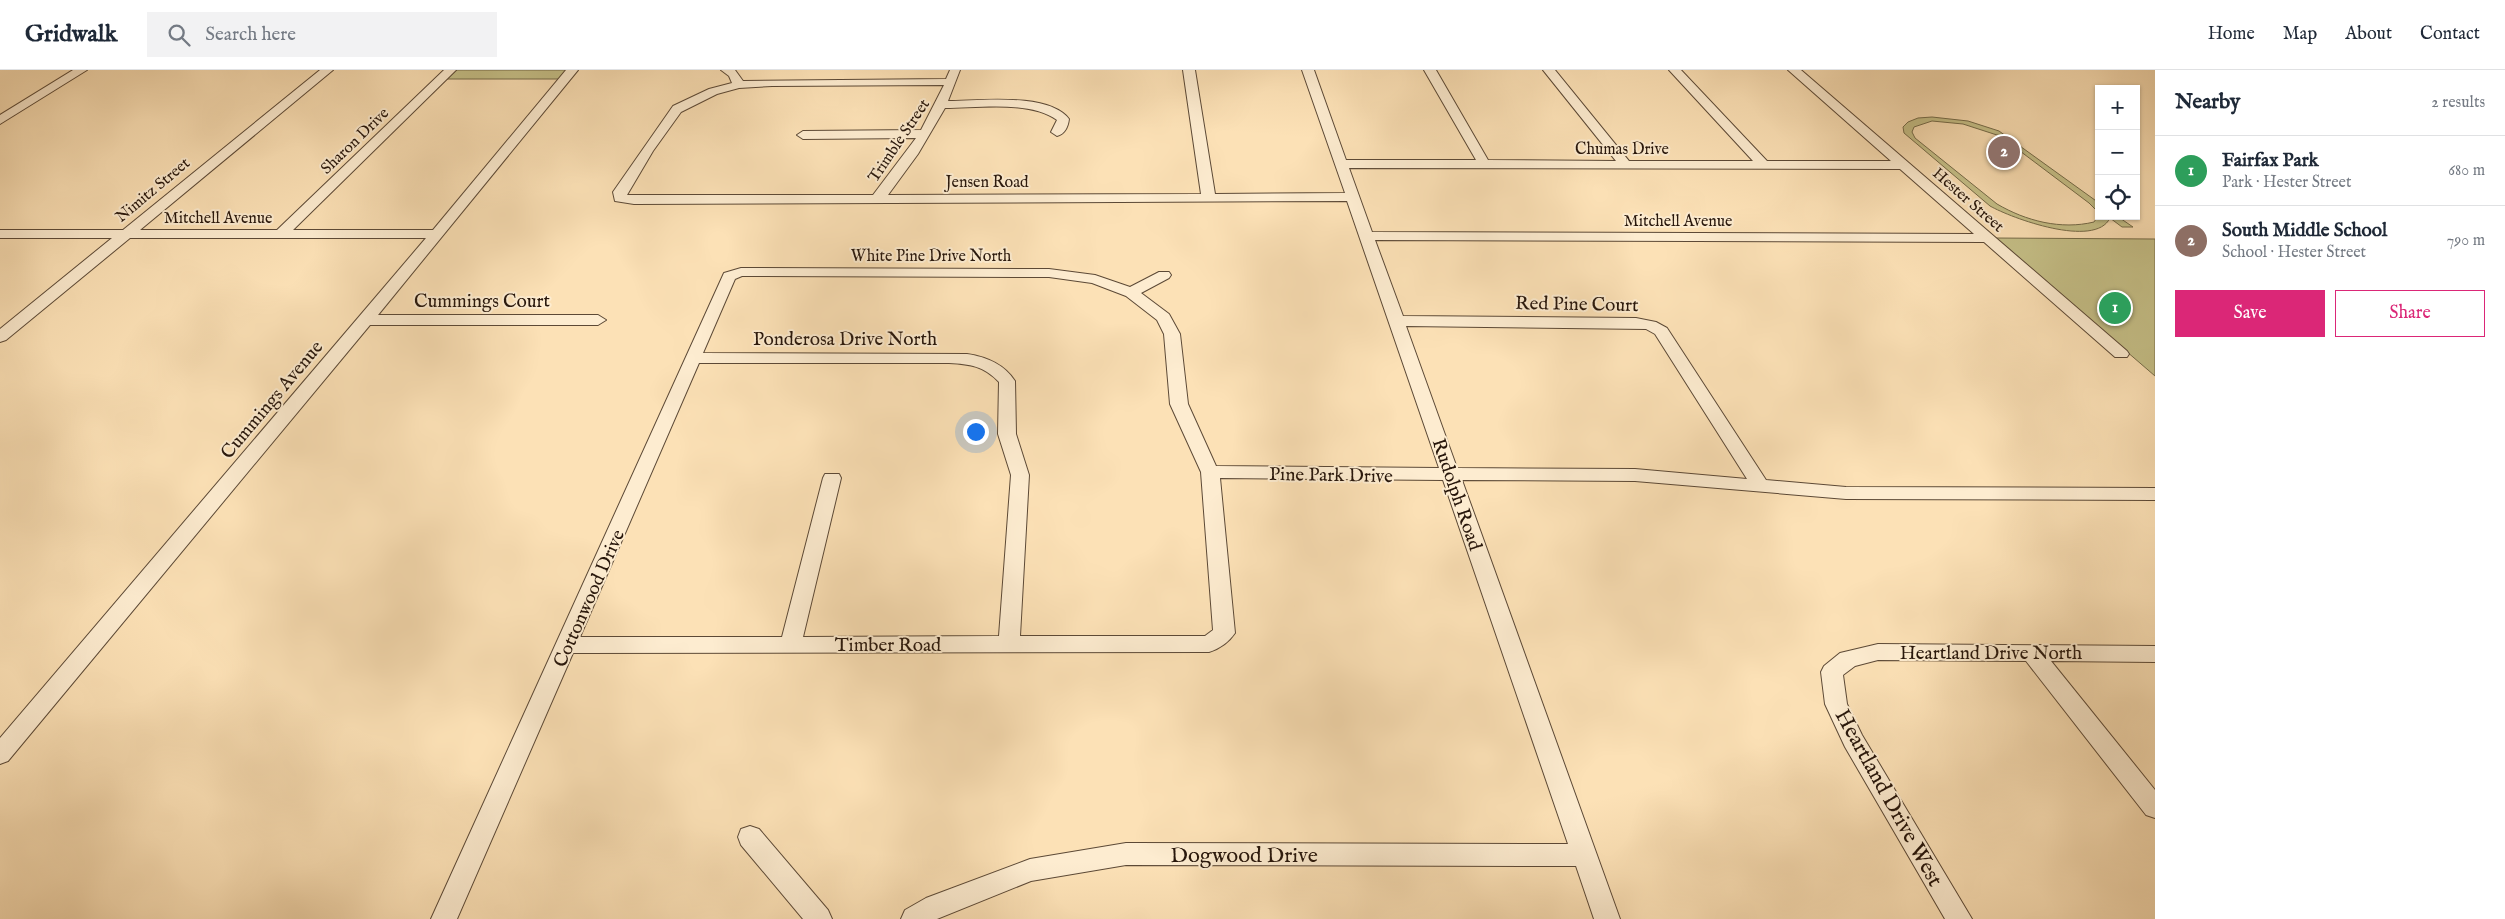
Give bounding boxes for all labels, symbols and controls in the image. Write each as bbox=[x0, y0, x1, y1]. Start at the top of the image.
search box bbox=[147, 12, 497, 57]
text: Gridwalk bbox=[25, 19, 117, 50]
icon: search bbox=[165, 21, 193, 49]
text: Search here bbox=[205, 23, 296, 47]
text: Home bbox=[2208, 23, 2255, 46]
text: Map bbox=[2283, 23, 2317, 46]
text: About bbox=[2345, 23, 2392, 46]
text: Contact bbox=[2420, 23, 2480, 46]
map controls bbox=[2095, 85, 2140, 220]
button: + bbox=[2095, 85, 2140, 130]
text: Nearby bbox=[2175, 89, 2240, 116]
text: 2 results bbox=[2431, 93, 2485, 113]
street label: Trimble Street bbox=[864, 95, 935, 187]
street label: Sharon Drive bbox=[317, 104, 394, 179]
button: − bbox=[2095, 130, 2140, 175]
pin: 2 bbox=[1988, 133, 2020, 171]
street label: Chumas Drive bbox=[1575, 140, 1669, 160]
text: Fairfax Park bbox=[2222, 149, 2319, 173]
street label: Nimitz Street bbox=[112, 153, 195, 227]
text: 1 bbox=[2188, 161, 2194, 181]
text: 680 m bbox=[2448, 161, 2485, 181]
street label: Hester Street bbox=[1928, 164, 2008, 237]
street label: Jensen Road bbox=[943, 173, 1029, 193]
text: Park · Hester Street bbox=[2222, 173, 2351, 193]
button: locate bbox=[2095, 175, 2140, 220]
street label: Mitchell Avenue bbox=[164, 209, 272, 229]
street label: Mitchell Avenue bbox=[1624, 212, 1732, 232]
text: South Middle School bbox=[2222, 219, 2387, 243]
text: 2 bbox=[2187, 231, 2195, 251]
text: 790 m bbox=[2447, 231, 2485, 251]
text: School · Hester Street bbox=[2222, 243, 2366, 263]
street label: White Pine Drive North bbox=[851, 247, 1012, 267]
pin: 1 bbox=[2099, 289, 2131, 327]
street label: Cummings Court bbox=[414, 290, 551, 314]
button: Save bbox=[2175, 290, 2325, 337]
button: Share bbox=[2335, 290, 2485, 337]
street label: Red Pine Court bbox=[1515, 292, 1639, 318]
street label: Ponderosa Drive North bbox=[753, 328, 937, 352]
street label: Cummings Avenue bbox=[216, 336, 329, 464]
your location bbox=[963, 419, 989, 445]
street label: Rudolph Road bbox=[1426, 435, 1487, 555]
street label: Pine Park Drive bbox=[1269, 463, 1393, 489]
street label: Cottonwood Drive bbox=[549, 526, 631, 671]
street label: Timber Road bbox=[835, 634, 942, 658]
street label: Heartland Drive North bbox=[1900, 642, 2082, 666]
street label: Heartland Drive West bbox=[1828, 704, 1949, 892]
street label: Dogwood Drive bbox=[1170, 842, 1318, 870]

